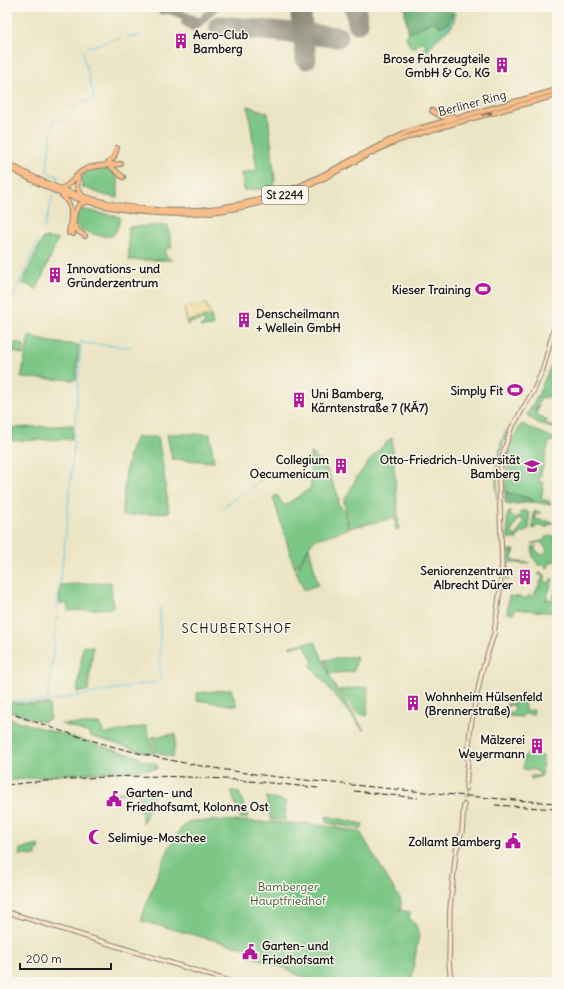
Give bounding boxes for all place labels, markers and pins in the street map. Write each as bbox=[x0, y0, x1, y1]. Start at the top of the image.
place label: Aero-Club Bamberg bbox=[193, 27, 248, 57]
building icon: Aero-Club Bamberg bbox=[172, 32, 190, 50]
place label: Brose Fahrzeugteile GmbH & Co. KG bbox=[383, 51, 491, 80]
building icon: Brose Fahrzeugteile GmbH & Co. KG bbox=[493, 56, 511, 74]
place label: Innovations- und Gründerzentrum bbox=[67, 261, 160, 290]
building icon: Innovations- und Gründerzentrum bbox=[46, 266, 64, 284]
sports icon: Kieser Training bbox=[474, 280, 492, 298]
place label: Kieser Training bbox=[392, 282, 471, 298]
place label: Denscheilmann + Wellein GmbH bbox=[256, 306, 341, 335]
building icon: Denscheilmann + Wellein GmbH bbox=[235, 311, 253, 329]
sports icon: Simply Fit bbox=[506, 381, 524, 399]
place label: Simply Fit bbox=[450, 383, 504, 399]
place label: Uni Bamberg, Kärntenstraße 7 (KÄ7) bbox=[311, 386, 429, 416]
building icon: Uni Bamberg, Kärntenstraße 7 (KÄ7) bbox=[290, 391, 308, 409]
place label: Collegium Oecumenicum bbox=[250, 452, 329, 481]
place label: Otto-Friedrich-Universität Bamberg bbox=[380, 452, 521, 482]
building icon: Collegium Oecumenicum bbox=[332, 457, 350, 475]
school or university icon: Otto-Friedrich-Universität Bamberg bbox=[523, 457, 541, 475]
place label: Seniorenzentrum Albrecht Dürer bbox=[420, 563, 513, 592]
building icon: Seniorenzentrum Albrecht Dürer bbox=[516, 568, 534, 586]
place label: Wohnheim Hülsenfeld (Brennerstraße) bbox=[425, 689, 543, 719]
building icon: Wohnheim Hülsenfeld (Brennerstraße) bbox=[404, 694, 422, 712]
place label: Mälzerei Weyermann bbox=[459, 732, 525, 762]
building icon: Mälzerei Weyermann bbox=[528, 737, 546, 755]
place label: Garten- und Friedhofsamt, Kolonne Ost bbox=[126, 785, 269, 814]
public building icon: Garten- und Friedhofsamt, Kolonne Ost bbox=[105, 790, 123, 808]
mosque icon: Selimiye-Moschee bbox=[87, 828, 105, 846]
place label: Selimiye-Moschee bbox=[108, 830, 206, 846]
public building icon: Zollamt Bamberg bbox=[504, 832, 522, 850]
place label: Zollamt Bamberg bbox=[408, 834, 501, 850]
place label: Garten- und Friedhofsamt bbox=[262, 938, 335, 967]
public building icon: Garten- und Friedhofsamt bbox=[241, 943, 259, 961]

